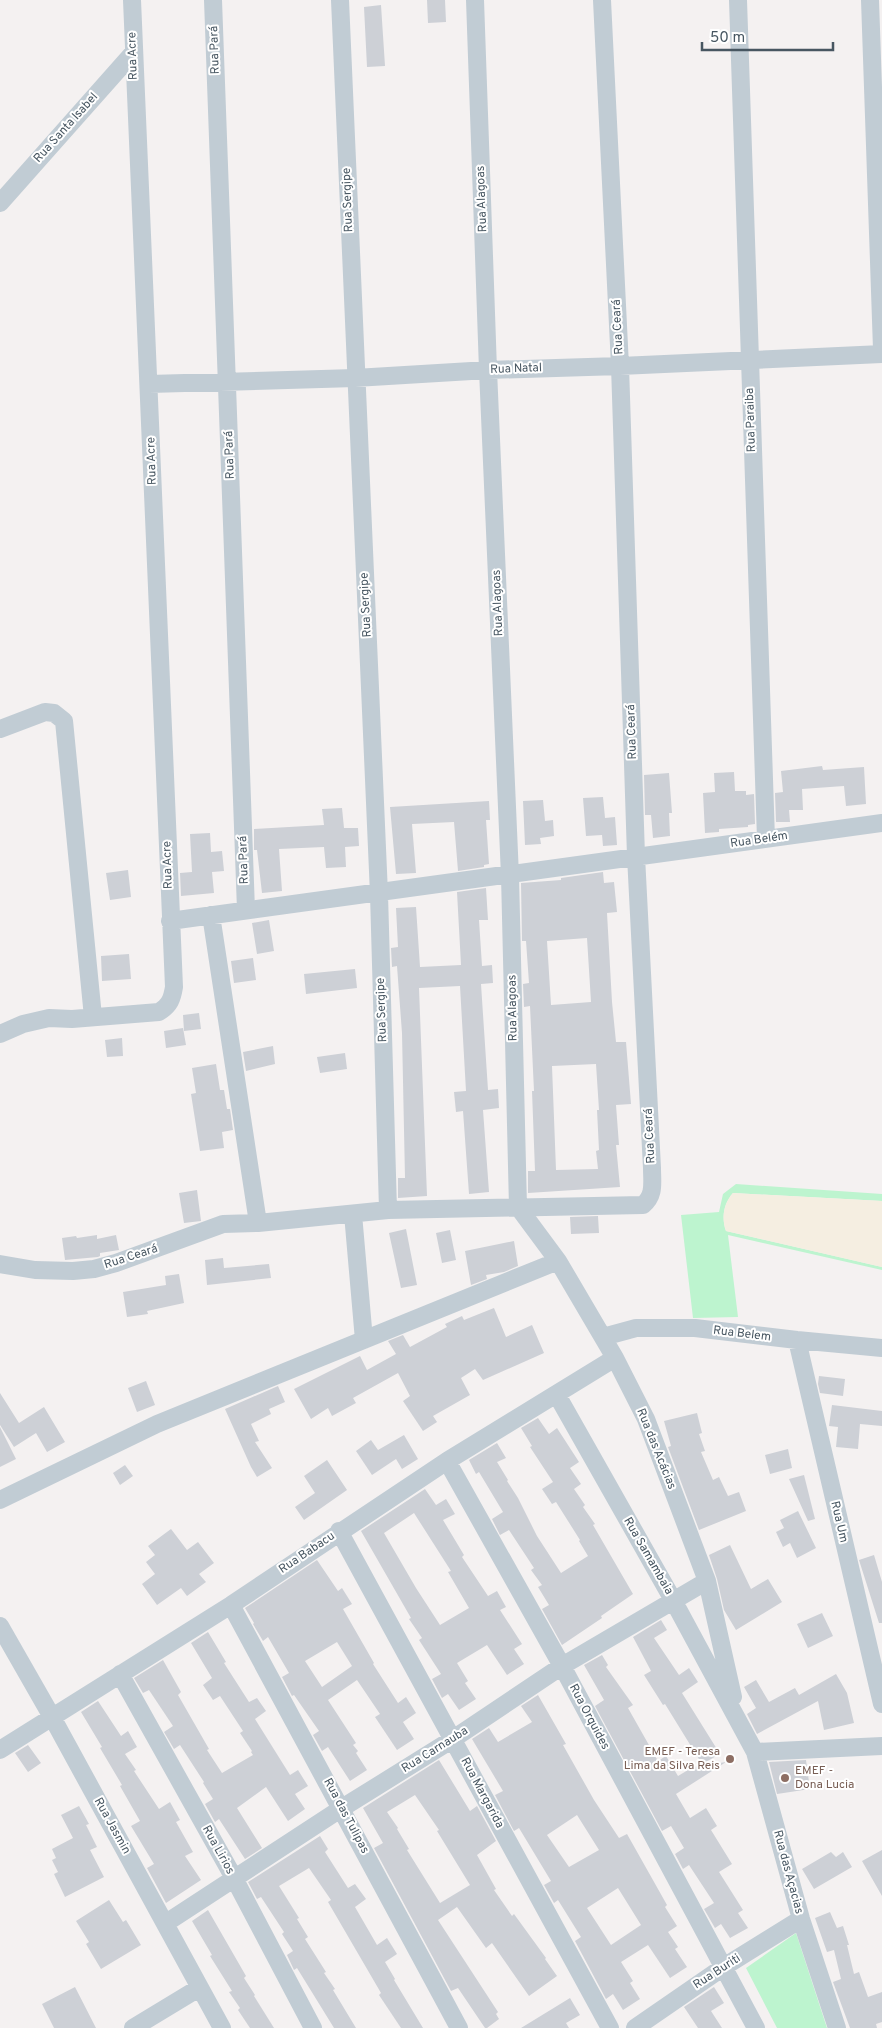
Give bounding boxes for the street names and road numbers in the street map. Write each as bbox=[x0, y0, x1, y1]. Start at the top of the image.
street label: Rua Pará bbox=[206, 25, 224, 75]
street label: Rua Acre bbox=[124, 32, 142, 80]
street label: Rua Santa Isabel bbox=[30, 90, 102, 166]
street label: Rua Alagoas bbox=[473, 165, 491, 233]
street label: Rua Sergipe bbox=[339, 167, 357, 233]
street label: Rua Ceará bbox=[609, 299, 627, 355]
street label: Rua Natal bbox=[490, 360, 542, 378]
street label: Rua Paraiba bbox=[742, 387, 760, 453]
street label: Rua Pará bbox=[221, 430, 239, 480]
street label: Rua Acre bbox=[143, 437, 161, 485]
street label: Rua Alagoas bbox=[489, 569, 507, 637]
street label: Rua Sergipe bbox=[356, 572, 376, 638]
street label: Rua Ceará bbox=[623, 704, 641, 760]
street label: Rua Belém bbox=[729, 828, 789, 852]
street label: Rua Pará bbox=[235, 835, 253, 885]
street label: Rua Acre bbox=[159, 841, 177, 889]
street label: Rua Alagoas bbox=[504, 975, 522, 1041]
street label: Rua Sergipe bbox=[373, 977, 391, 1043]
street label: Rua Ceará bbox=[641, 1108, 659, 1164]
street label: Rua Ceará bbox=[102, 1241, 160, 1273]
street label: Rua Belem bbox=[712, 1323, 772, 1345]
street label: Rua das Acácias bbox=[632, 1406, 680, 1492]
street label: Rua Um bbox=[826, 1500, 852, 1544]
street label: Rua Samambaia bbox=[619, 1514, 677, 1598]
street label: Rua Babacu bbox=[276, 1528, 338, 1578]
street label: Rua Orquides bbox=[565, 1681, 613, 1753]
street label: Rua Carnauba bbox=[399, 1723, 471, 1777]
street label: Rua Margarida bbox=[457, 1755, 507, 1831]
street label: Rua das Tulipas bbox=[319, 1776, 373, 1856]
street label: Rua Jasmin bbox=[90, 1795, 134, 1857]
street label: Rua Lirios bbox=[198, 1823, 238, 1877]
street label: Rua das Açacias bbox=[769, 1828, 807, 1916]
street label: Rua Buriti bbox=[690, 1951, 744, 1993]

